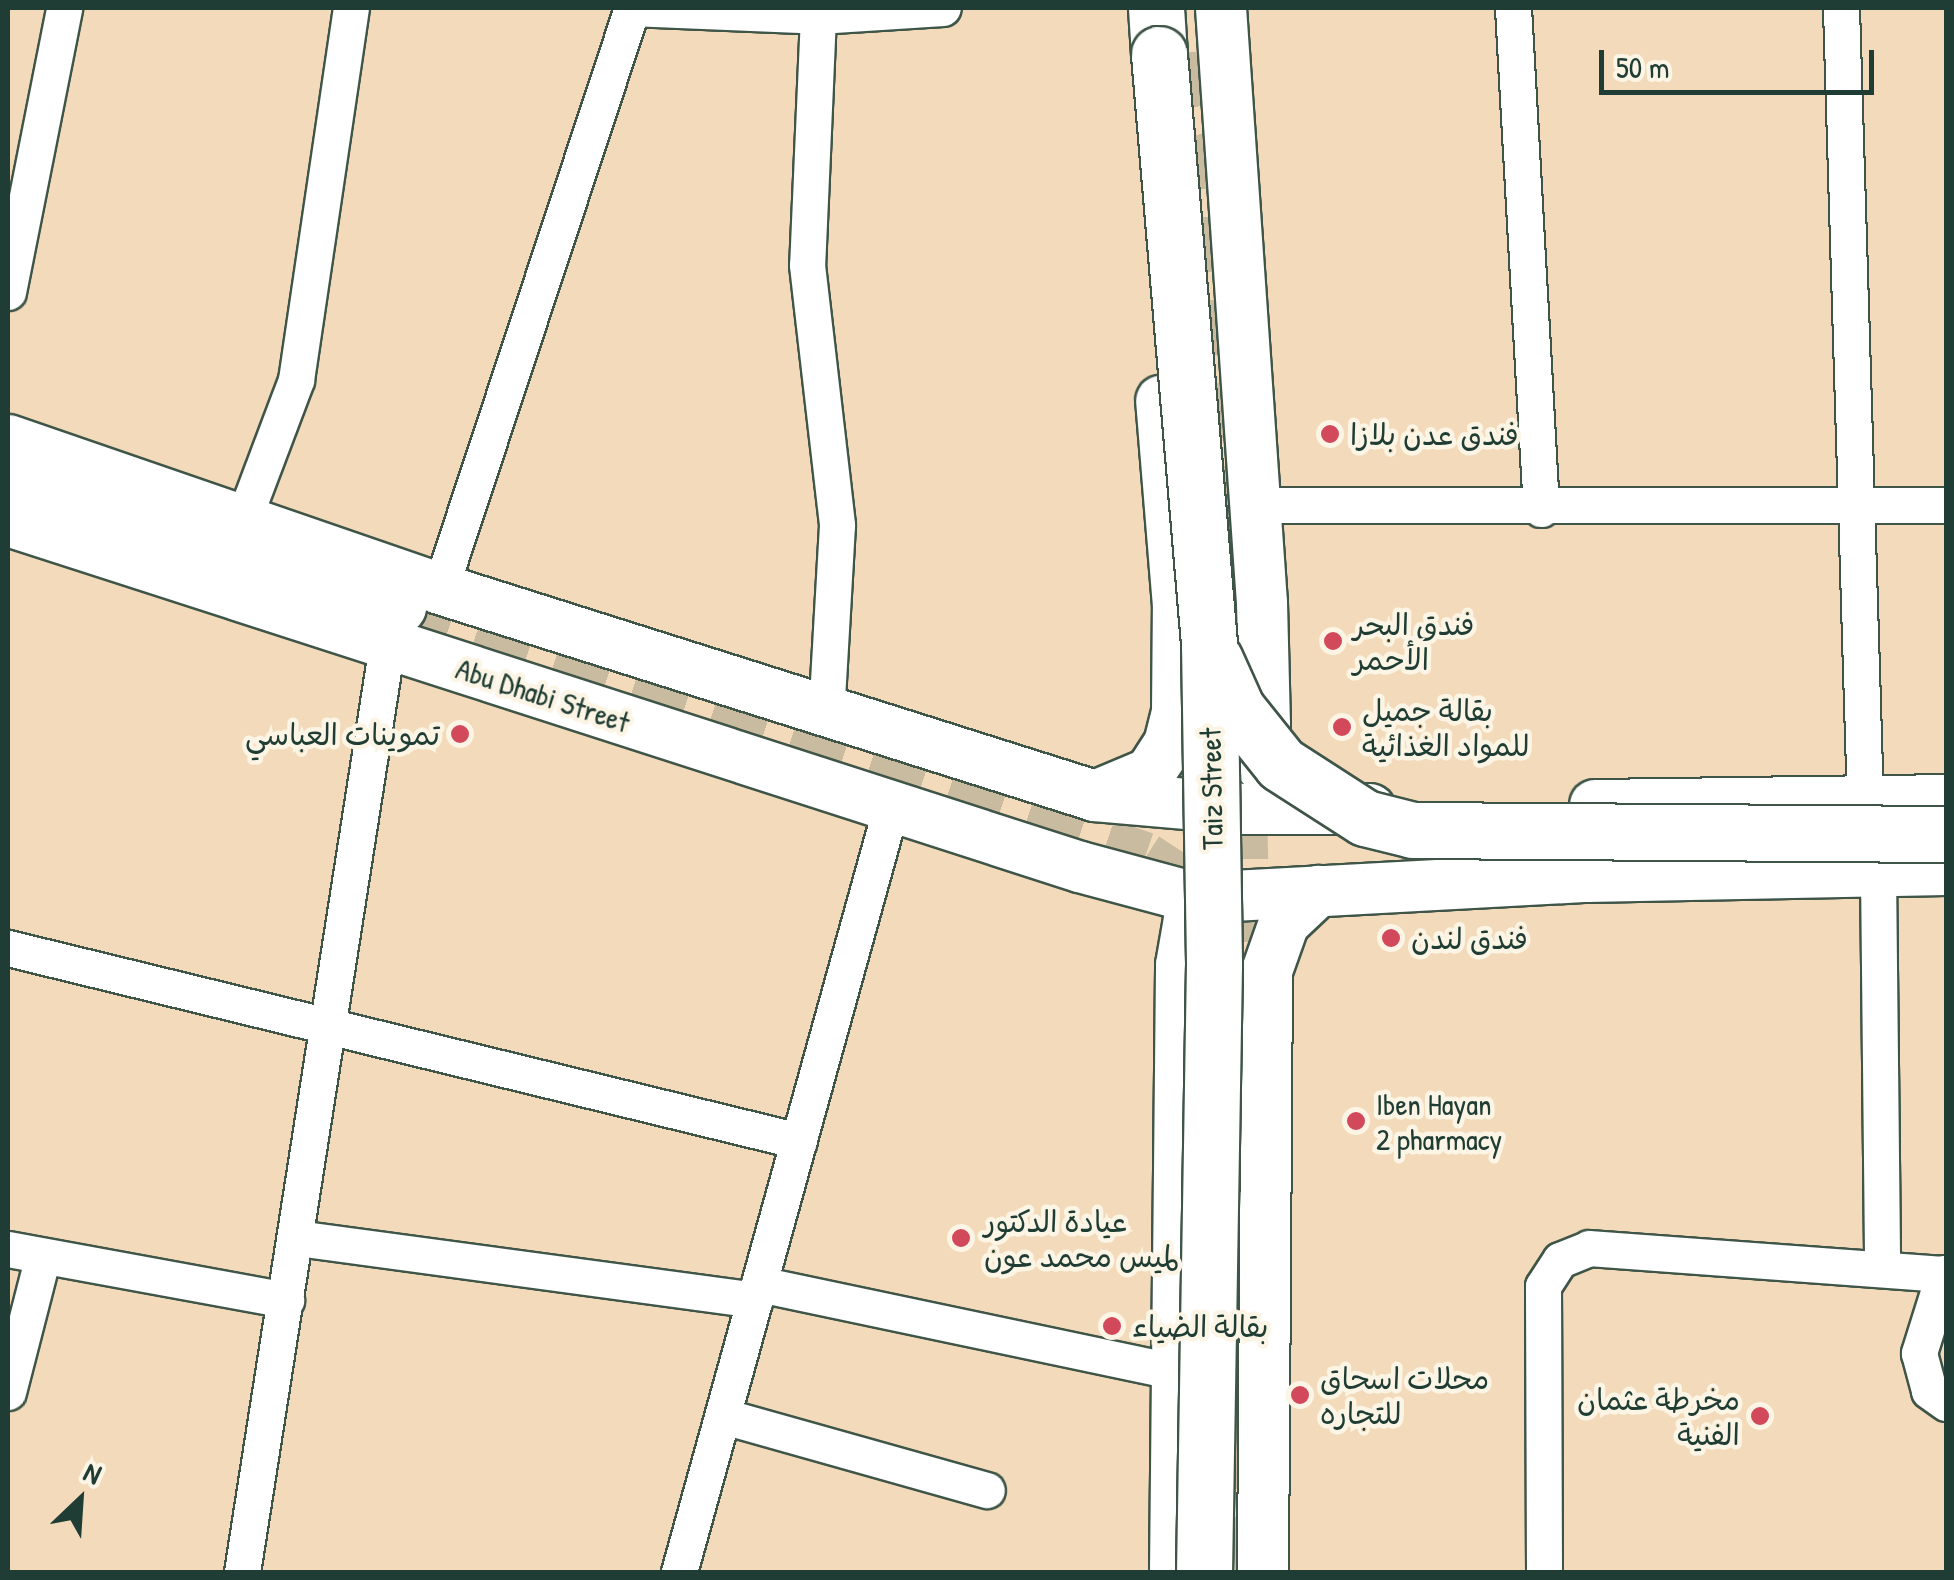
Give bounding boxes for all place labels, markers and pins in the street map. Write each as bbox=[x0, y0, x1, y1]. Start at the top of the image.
place label: فندق عدن بلازا bbox=[1350, 416, 1519, 452]
marker: فندق عدن بلازا bbox=[1319, 423, 1341, 445]
place label: فندق البحر الأحمر bbox=[1353, 606, 1474, 676]
marker: فندق البحر الأحمر bbox=[1322, 630, 1344, 652]
place label: بقالة جميل للمواد الغذائية bbox=[1362, 692, 1529, 762]
place label: تموينات العباسي bbox=[245, 716, 440, 752]
marker: بقالة جميل للمواد الغذائية bbox=[1331, 716, 1353, 738]
marker: تموينات العباسي bbox=[449, 723, 471, 745]
place label: فندق لندن bbox=[1411, 920, 1528, 956]
marker: فندق لندن bbox=[1380, 927, 1402, 949]
place label: Iben Hayan 2 pharmacy bbox=[1376, 1086, 1502, 1156]
marker: Iben Hayan 2 pharmacy bbox=[1345, 1110, 1367, 1132]
place label: عيادة الدكتور لميس محمد عون bbox=[984, 1203, 1179, 1274]
marker: عيادة الدكتور لميس محمد عون bbox=[948, 1225, 974, 1251]
place label: بقالة الضياء bbox=[1132, 1308, 1269, 1344]
marker: بقالة الضياء bbox=[1101, 1315, 1123, 1337]
place label: محلات اسحاق للتجاره bbox=[1320, 1360, 1489, 1430]
place label: مخرطة عثمان الفنية bbox=[1577, 1381, 1740, 1452]
marker: محلات اسحاق للتجاره bbox=[1289, 1384, 1311, 1406]
marker: مخرطة عثمان الفنية bbox=[1749, 1405, 1771, 1427]

